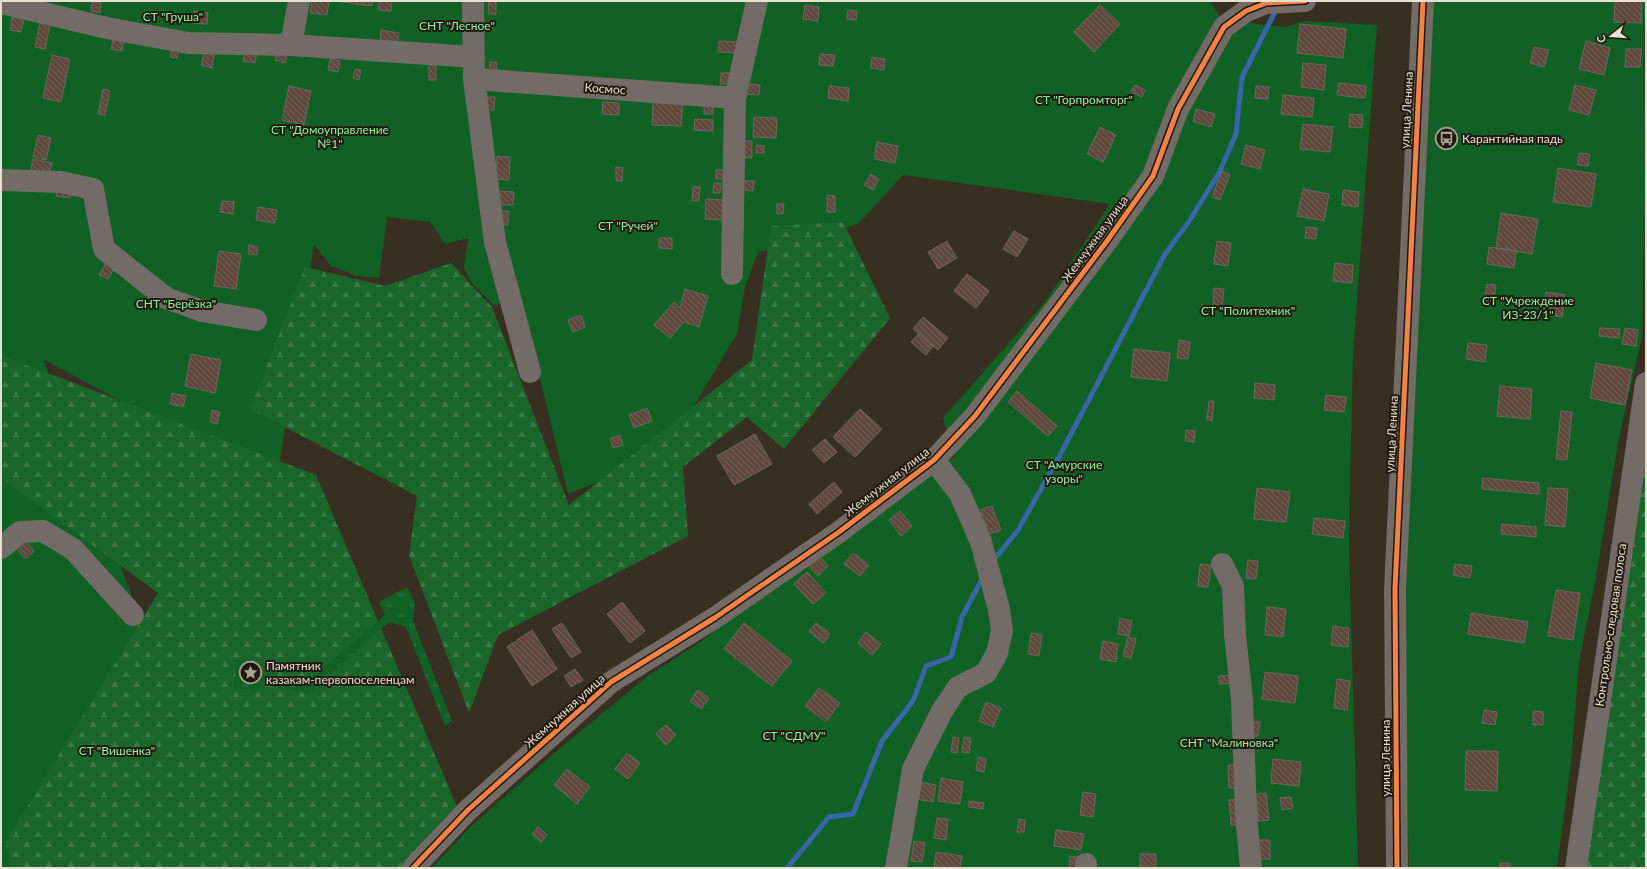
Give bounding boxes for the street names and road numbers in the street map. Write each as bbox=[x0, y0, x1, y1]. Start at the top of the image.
street label: улица Ленина bbox=[1397, 71, 1416, 149]
street label: Космос bbox=[584, 80, 626, 97]
street label: Жемчужная улица bbox=[1058, 193, 1131, 285]
street label: улица Ленина bbox=[1382, 395, 1401, 473]
street label: Жемчужная улица bbox=[841, 444, 932, 519]
street label: Контрольно-следовая полоса bbox=[1592, 543, 1629, 707]
street label: Жемчужная улица bbox=[521, 671, 608, 751]
street label: улица Ленина bbox=[1378, 719, 1393, 797]

